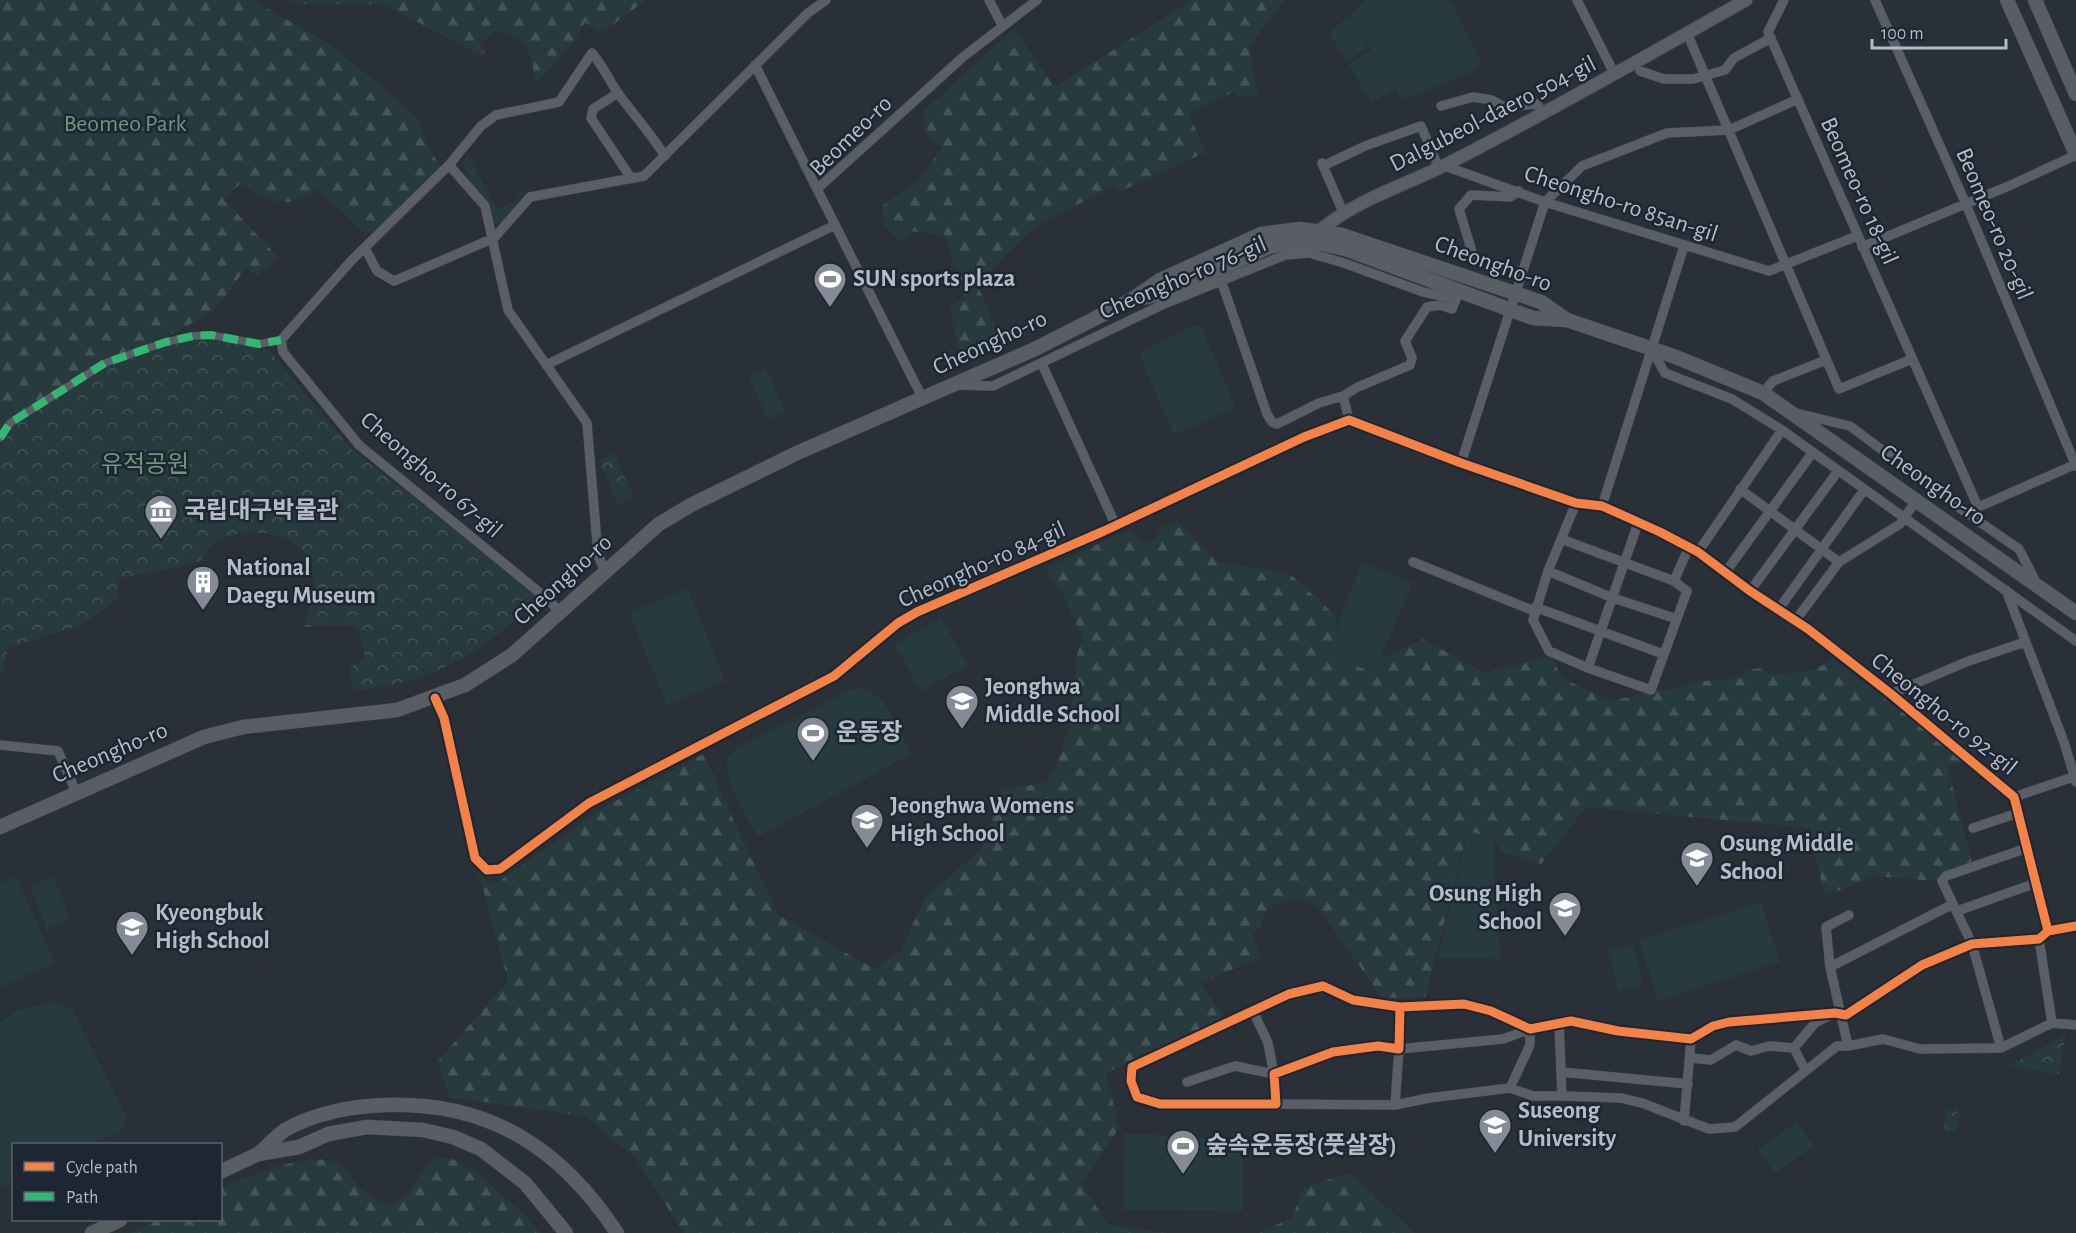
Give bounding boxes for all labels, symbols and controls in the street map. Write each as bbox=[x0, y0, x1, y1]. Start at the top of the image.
scale bar bbox=[1872, 12, 2006, 50]
text: 100 m bbox=[1881, 25, 1924, 43]
street label: Dalgubeol-daero 504-gil bbox=[1386, 52, 1600, 176]
street label: Beomeo-ro bbox=[805, 91, 897, 181]
park label: Beomeo Park bbox=[64, 112, 186, 136]
street label: Beomeo-ro 18-gil bbox=[1816, 114, 1902, 268]
street label: Beomeo-ro 20-gil bbox=[1951, 145, 2037, 303]
street label: Cheongho-ro 85an-gil bbox=[1521, 161, 1721, 247]
street label: Cheongho-ro 76-gil bbox=[1096, 232, 1270, 324]
street label: Cheongho-ro bbox=[1431, 232, 1555, 296]
sports icon: SUN sports plaza bbox=[812, 261, 848, 308]
place label: SUN sports plaza bbox=[853, 267, 1015, 291]
street label: Cheongho-ro bbox=[929, 306, 1051, 380]
street label: Cheongho-ro 67-gil bbox=[356, 407, 506, 543]
street label: Cheongho-ro bbox=[1876, 440, 1990, 530]
park label: 유적공원 bbox=[101, 452, 189, 477]
museum icon: 국립대구박물관 bbox=[143, 493, 179, 540]
place label: 국립대구박물관 bbox=[184, 497, 339, 523]
street label: Cheongho-ro 84-gil bbox=[895, 517, 1069, 613]
street label: Cheongho-ro bbox=[509, 530, 617, 630]
place label: National Daegu Museum bbox=[226, 556, 376, 608]
building icon: National Daegu Museum bbox=[185, 564, 221, 611]
street label: Cheongho-ro 92-gil bbox=[1867, 648, 2021, 780]
place label: Jeonghwa Middle School bbox=[985, 675, 1120, 727]
school or university icon: Jeonghwa Middle School bbox=[944, 683, 980, 730]
sports icon: 운동장 bbox=[795, 715, 831, 762]
street label: Cheongho-ro bbox=[49, 718, 171, 788]
place label: 운동장 bbox=[836, 719, 902, 745]
place label: Jeonghwa Womens High School bbox=[890, 794, 1074, 846]
school or university icon: Jeonghwa Womens High School bbox=[849, 802, 885, 849]
place label: Osung Middle School bbox=[1720, 832, 1854, 884]
school or university icon: Osung Middle School bbox=[1679, 840, 1715, 887]
place label: Osung High School bbox=[1429, 882, 1542, 934]
school or university icon: Osung High School bbox=[1547, 890, 1583, 937]
place label: Kyeongbuk High School bbox=[155, 901, 270, 953]
school or university icon: Kyeongbuk High School bbox=[114, 909, 150, 956]
place label: Suseong University bbox=[1518, 1099, 1617, 1151]
school or university icon: Suseong University bbox=[1477, 1107, 1513, 1154]
sports icon: 숲속운동장(풋살장) bbox=[1165, 1128, 1201, 1175]
place label: 숲속운동장(풋살장) bbox=[1206, 1132, 1397, 1158]
legend bbox=[12, 1143, 222, 1221]
text: Cycle path bbox=[66, 1159, 138, 1177]
text: Path bbox=[66, 1189, 98, 1207]

